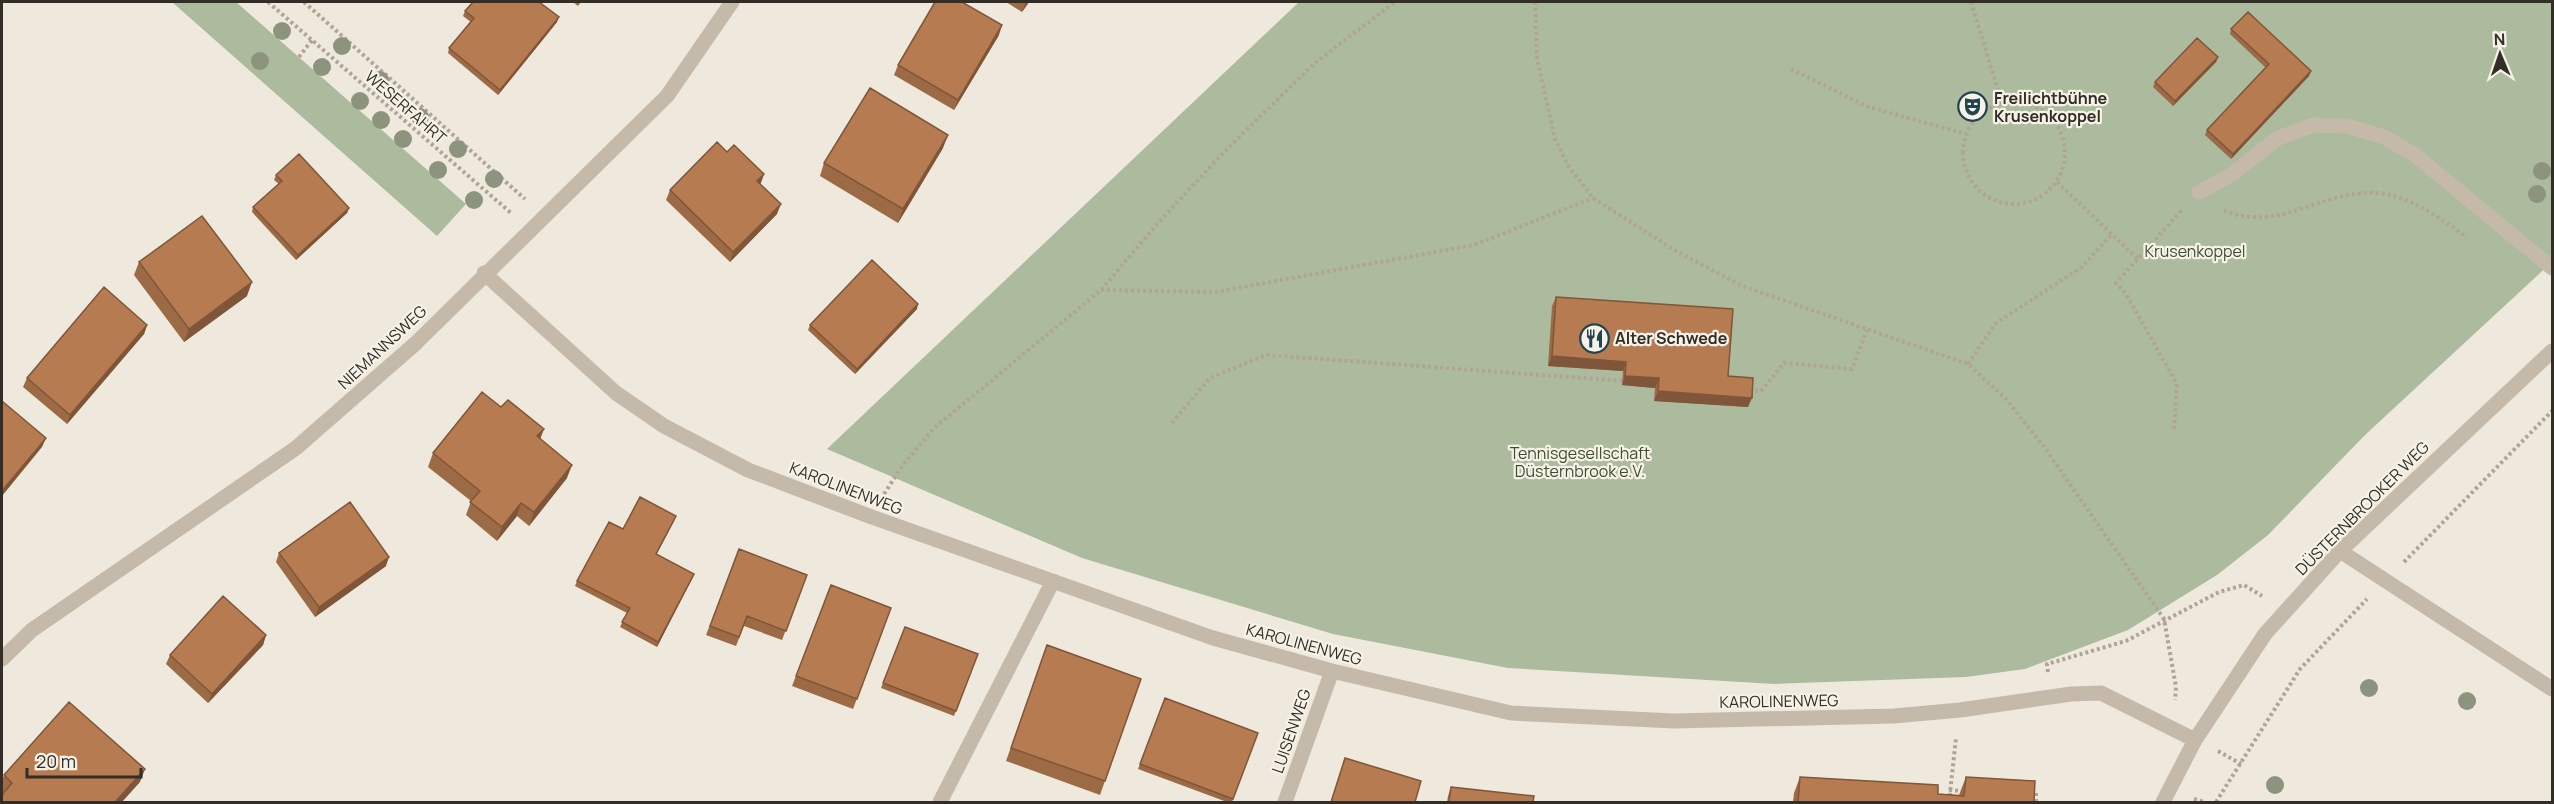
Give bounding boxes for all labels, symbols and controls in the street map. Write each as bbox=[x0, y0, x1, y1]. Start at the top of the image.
north arrow bbox=[2470, 24, 2530, 84]
text: N bbox=[2493, 28, 2506, 50]
street label: WESERFAHRT bbox=[361, 65, 452, 149]
place label: Freilichtbühne Krusenkoppel bbox=[1994, 87, 2108, 127]
theatre icon: Freilichtbühne Krusenkoppel bbox=[1957, 91, 1989, 123]
park label: Krusenkoppel bbox=[2144, 240, 2246, 262]
street label: NIEMANNSWEG bbox=[333, 300, 431, 394]
restaurant icon: Alter Schwede bbox=[1578, 322, 1610, 354]
place label: Alter Schwede bbox=[1615, 327, 1728, 349]
street label: DÜSTERNBROOKER WEG bbox=[2290, 436, 2434, 580]
park label: Tennisgesellschaft Düsternbrook e.V. bbox=[1510, 442, 1650, 482]
street label: KAROLINENWEG bbox=[786, 456, 906, 520]
street label: KAROLINENWEG bbox=[1244, 618, 1364, 670]
street label: LUISENWEG bbox=[1266, 686, 1316, 776]
street label: KAROLINENWEG bbox=[1719, 689, 1839, 713]
scale bar bbox=[27, 741, 141, 779]
text: 20 m bbox=[36, 749, 76, 773]

